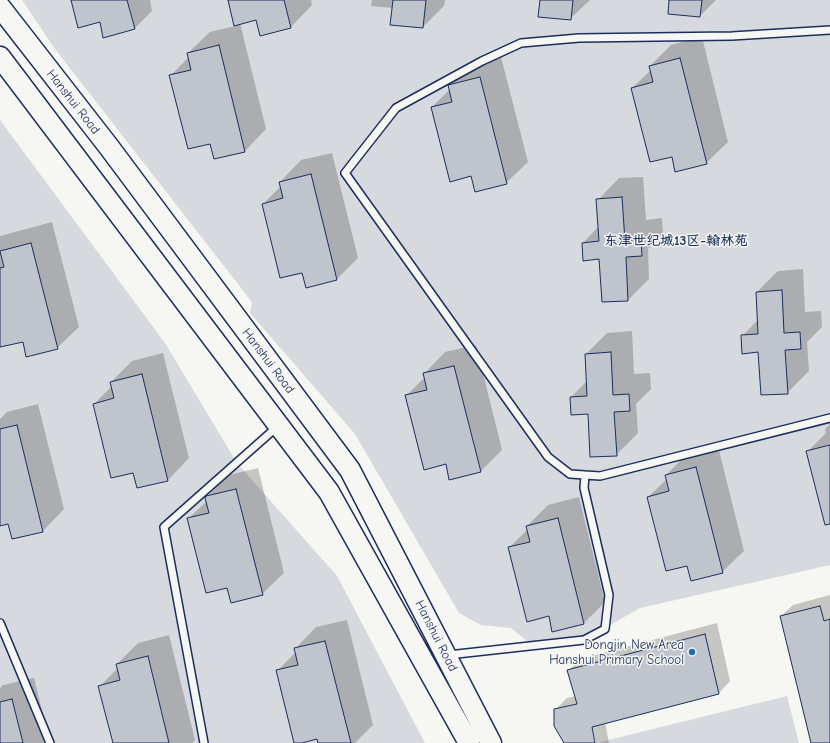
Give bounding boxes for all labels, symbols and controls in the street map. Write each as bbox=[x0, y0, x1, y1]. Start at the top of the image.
street label: Hanshui Road bbox=[43, 67, 103, 137]
district label: 东津世纪城13区-翰林苑 bbox=[604, 233, 748, 249]
street label: Hanshui Road bbox=[238, 325, 298, 397]
street label: Hanshui Road bbox=[411, 598, 461, 674]
place label: Dongjin New Area Hanshui Primary School bbox=[549, 637, 684, 668]
marker: Dongjin New Area Hanshui Primary School bbox=[687, 647, 697, 657]

